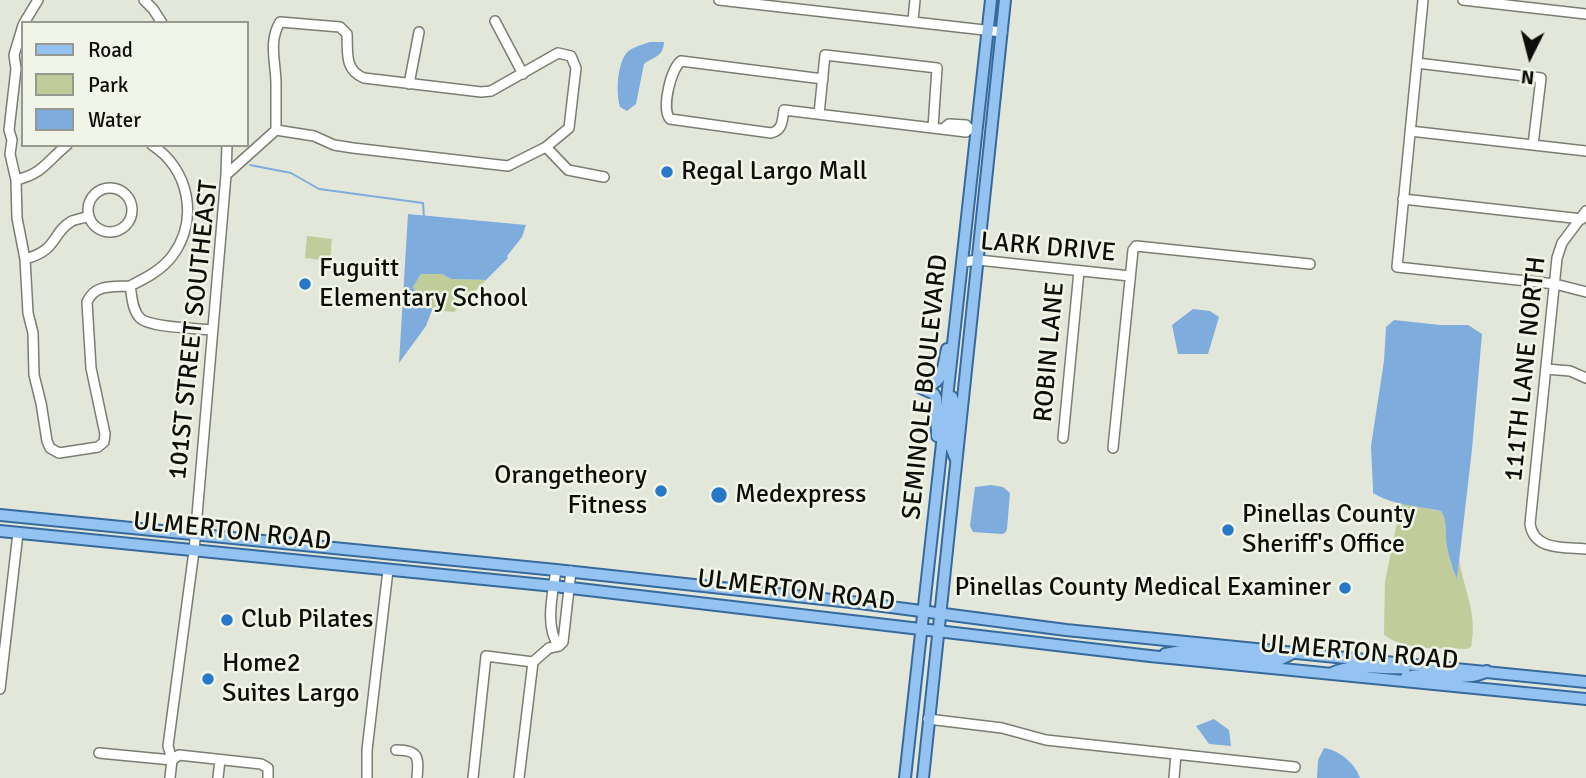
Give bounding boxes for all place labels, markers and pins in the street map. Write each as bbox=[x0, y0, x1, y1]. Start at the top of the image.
place label: Regal Largo Mall bbox=[681, 156, 867, 188]
marker: Regal Largo Mall bbox=[659, 164, 675, 180]
place label: Fuguitt Elementary School bbox=[319, 253, 528, 314]
marker: Fuguitt Elementary School bbox=[297, 276, 313, 292]
place label: Orangetheory Fitness bbox=[494, 460, 647, 522]
place label: Medexpress bbox=[735, 479, 866, 511]
marker: Orangetheory Fitness bbox=[653, 483, 669, 499]
marker: Medexpress bbox=[709, 485, 729, 505]
place label: Pinellas County Sheriff's Office bbox=[1242, 499, 1415, 560]
marker: Pinellas County Sheriff's Office bbox=[1220, 522, 1236, 538]
place label: Pinellas County Medical Examiner bbox=[954, 572, 1331, 604]
marker: Pinellas County Medical Examiner bbox=[1337, 580, 1353, 596]
place label: Club Pilates bbox=[241, 604, 373, 636]
marker: Club Pilates bbox=[219, 612, 235, 628]
place label: Home2 Suites Largo bbox=[222, 648, 360, 710]
marker: Home2 Suites Largo bbox=[200, 671, 216, 687]

